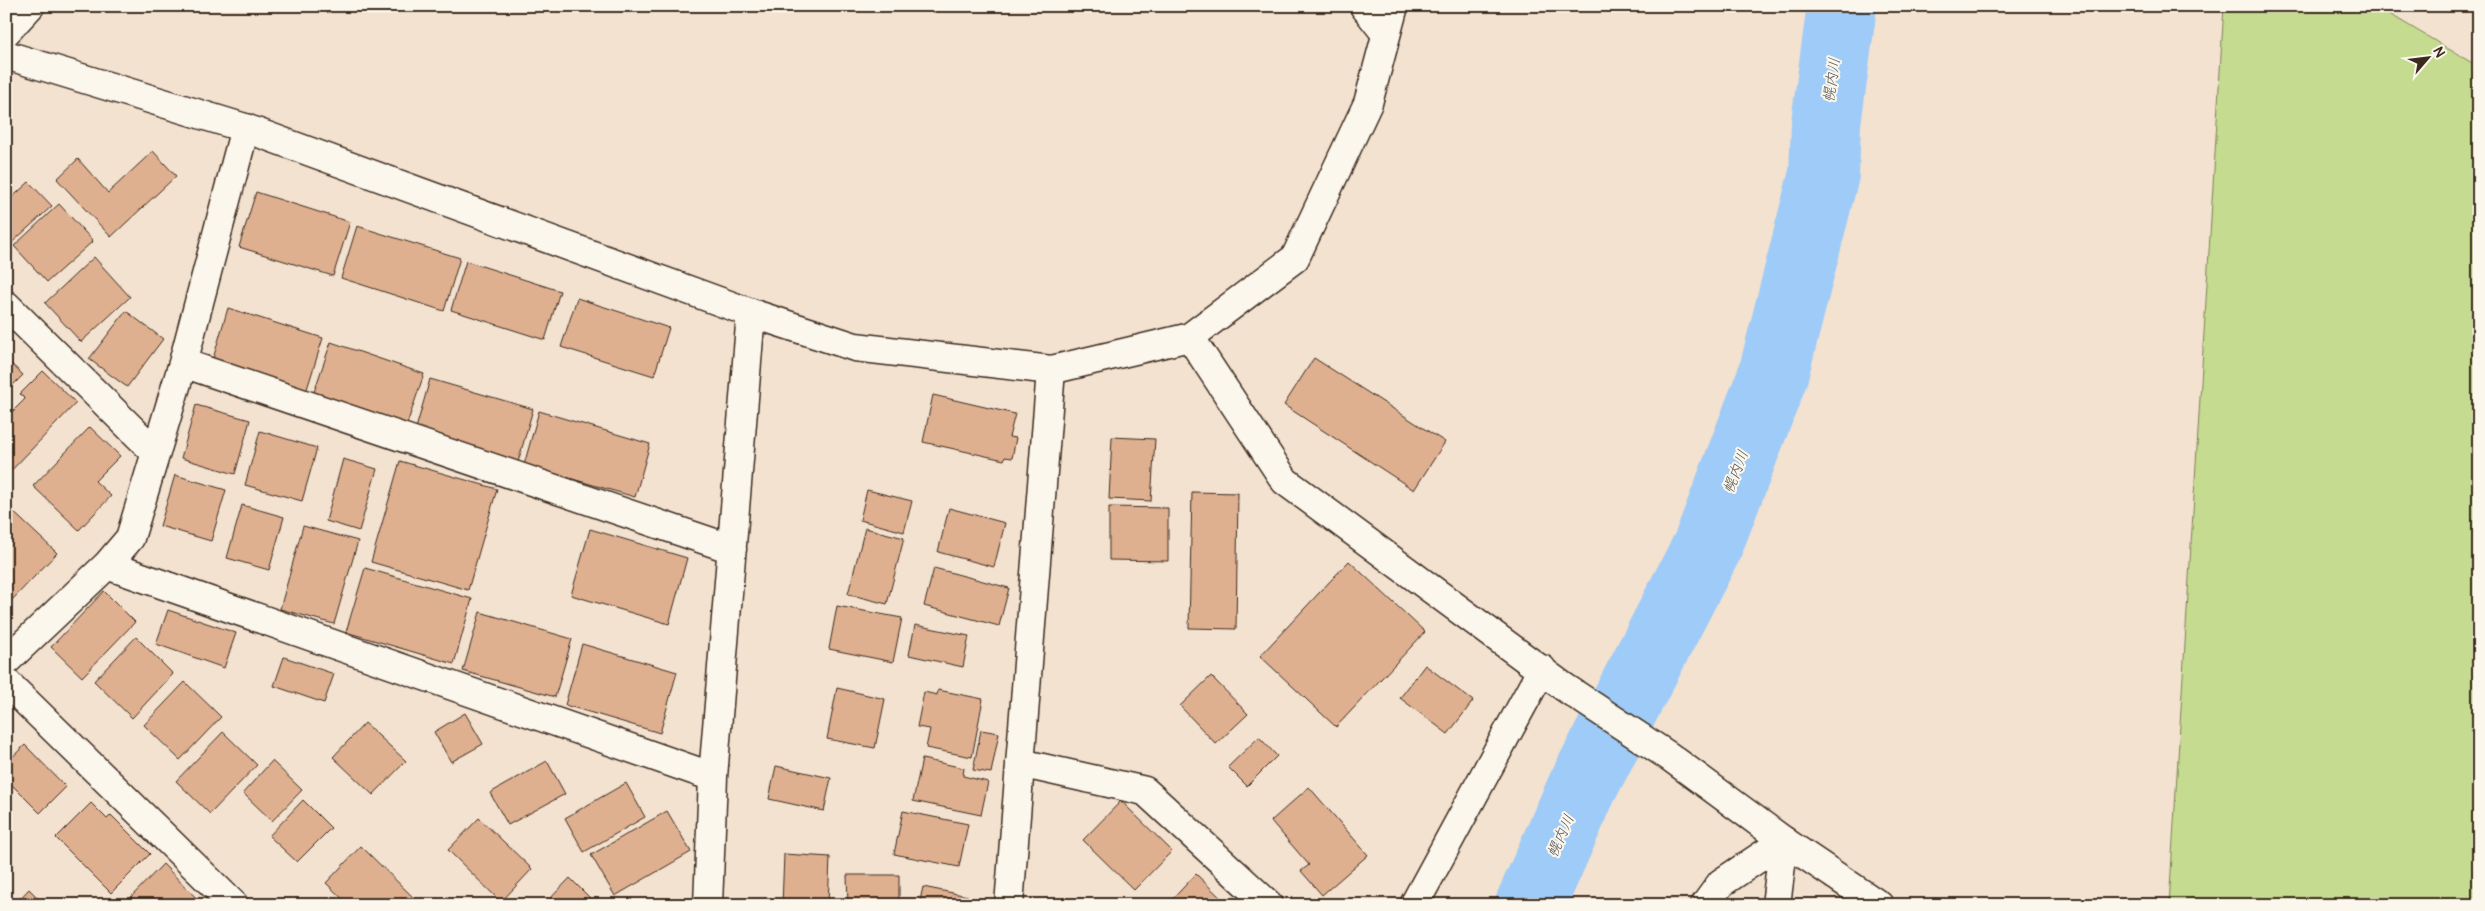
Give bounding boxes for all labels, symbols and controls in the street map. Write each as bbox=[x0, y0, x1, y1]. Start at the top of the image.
north arrow bbox=[2402, 32, 2452, 82]
text: N bbox=[2429, 44, 2449, 60]
water label: 幌内川 bbox=[1819, 56, 1845, 104]
water label: 幌内川 bbox=[1719, 448, 1753, 496]
water label: 幌内川 bbox=[1543, 812, 1579, 860]

